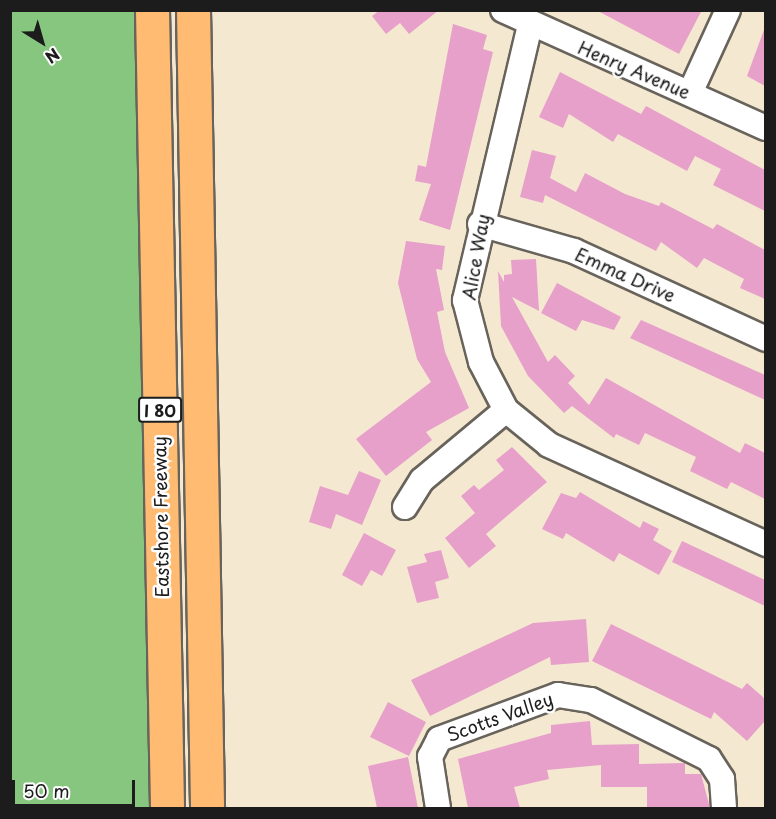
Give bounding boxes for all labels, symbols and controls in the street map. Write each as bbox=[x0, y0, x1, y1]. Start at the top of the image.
north arrow bbox=[12, 12, 72, 72]
street label: Henry Avenue bbox=[575, 37, 693, 103]
text: N bbox=[41, 43, 65, 70]
street label: Alice Way bbox=[458, 212, 494, 302]
street label: Emma Drive bbox=[572, 243, 678, 307]
road number: I 80 bbox=[138, 397, 182, 423]
street label: Eastshore Freeway bbox=[149, 435, 173, 599]
street label: Scotts Valley bbox=[444, 688, 556, 746]
scale bar bbox=[15, 768, 138, 806]
text: 50 m bbox=[23, 777, 70, 804]

